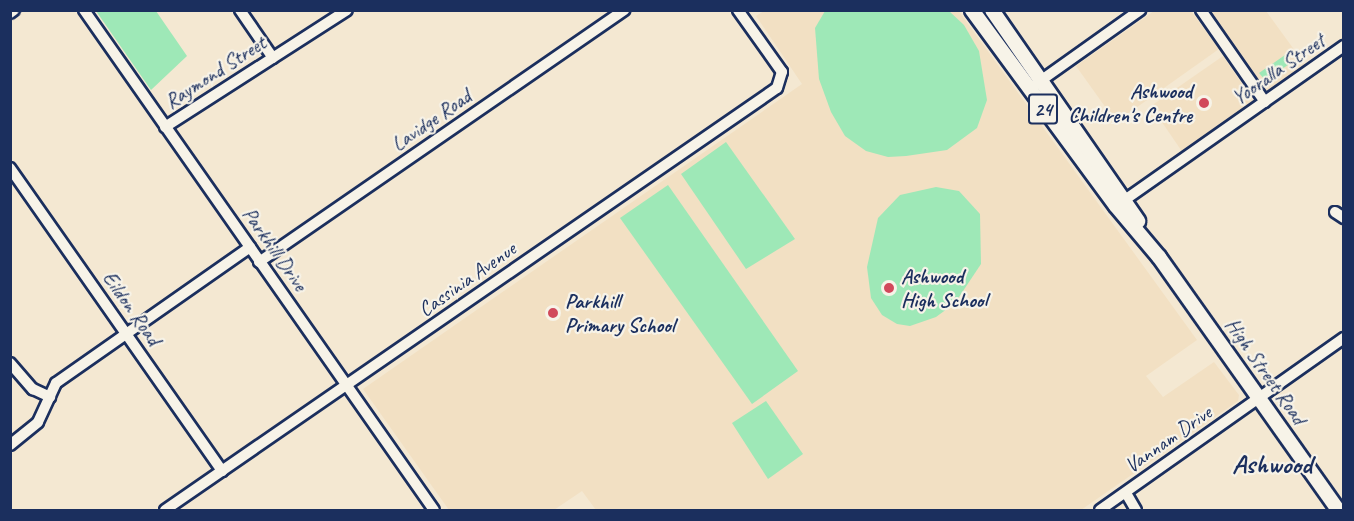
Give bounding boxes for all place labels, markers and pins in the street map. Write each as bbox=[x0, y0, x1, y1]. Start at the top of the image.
place label: Ashwood Children's Centre bbox=[1068, 78, 1192, 128]
marker: Ashwood Children's Centre bbox=[1197, 96, 1211, 110]
place label: Ashwood High School bbox=[901, 263, 986, 313]
marker: Ashwood High School bbox=[882, 281, 896, 295]
place label: Parkhill Primary School bbox=[565, 288, 674, 338]
marker: Parkhill Primary School bbox=[546, 306, 560, 320]

